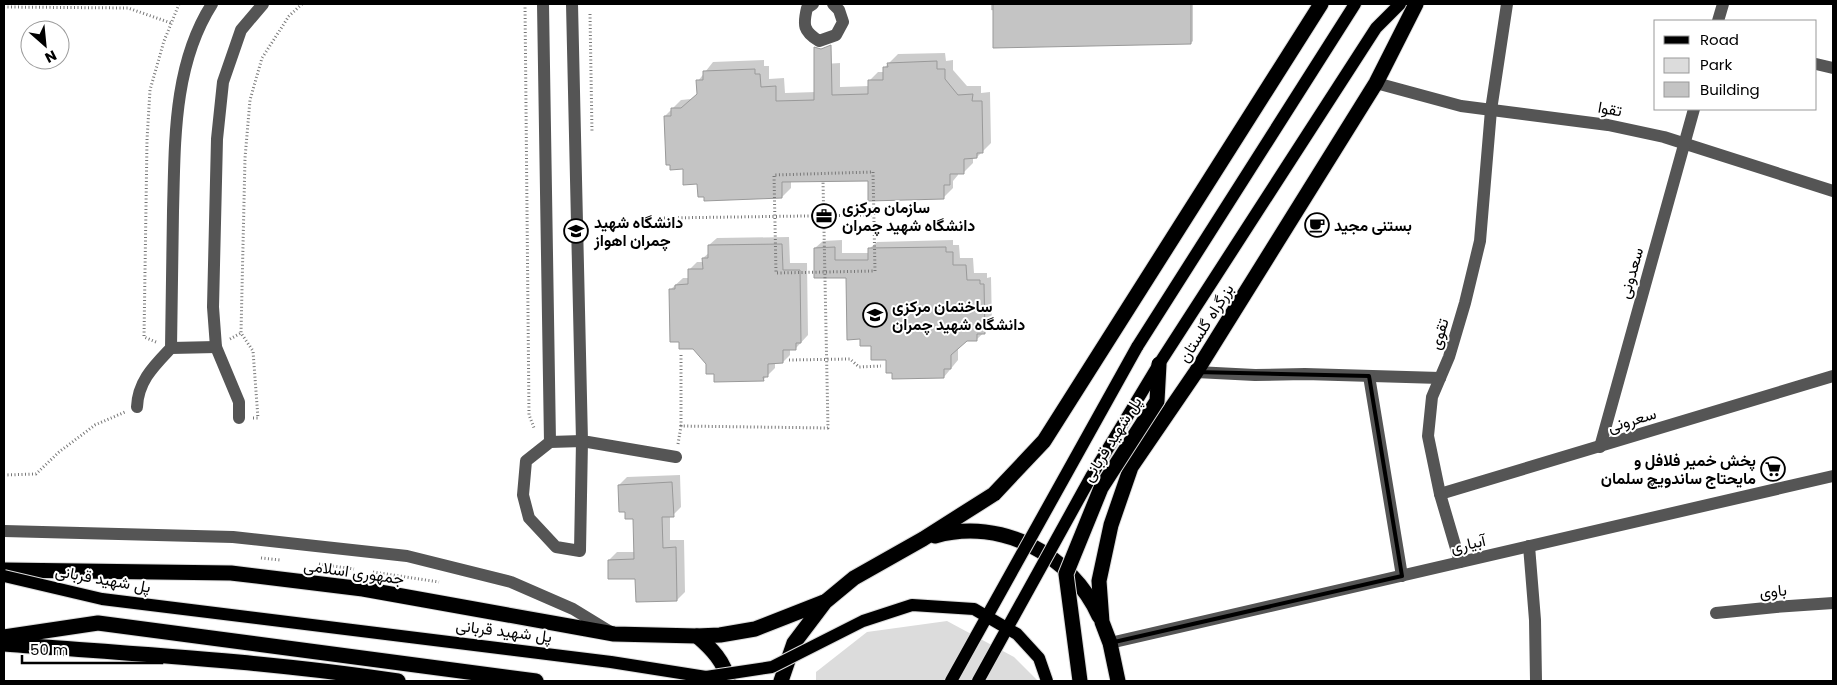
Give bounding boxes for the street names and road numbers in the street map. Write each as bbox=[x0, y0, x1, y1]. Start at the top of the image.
street label: تقوا bbox=[1596, 96, 1624, 122]
street label: سعدونی bbox=[1613, 245, 1649, 301]
street label: بزرگراه گلستان bbox=[1173, 279, 1239, 367]
street label: تقوی bbox=[1423, 315, 1455, 353]
street label: پل شهید قربانی bbox=[1077, 392, 1147, 486]
street label: سعرونی bbox=[1605, 402, 1659, 438]
street label: آبیاری bbox=[1448, 529, 1489, 559]
street label: جمهوری اسلامی bbox=[302, 554, 406, 590]
street label: پل شهید قربانی bbox=[53, 559, 153, 599]
street label: باوی bbox=[1758, 578, 1788, 604]
street label: پل شهید قربانی bbox=[455, 614, 553, 648]

